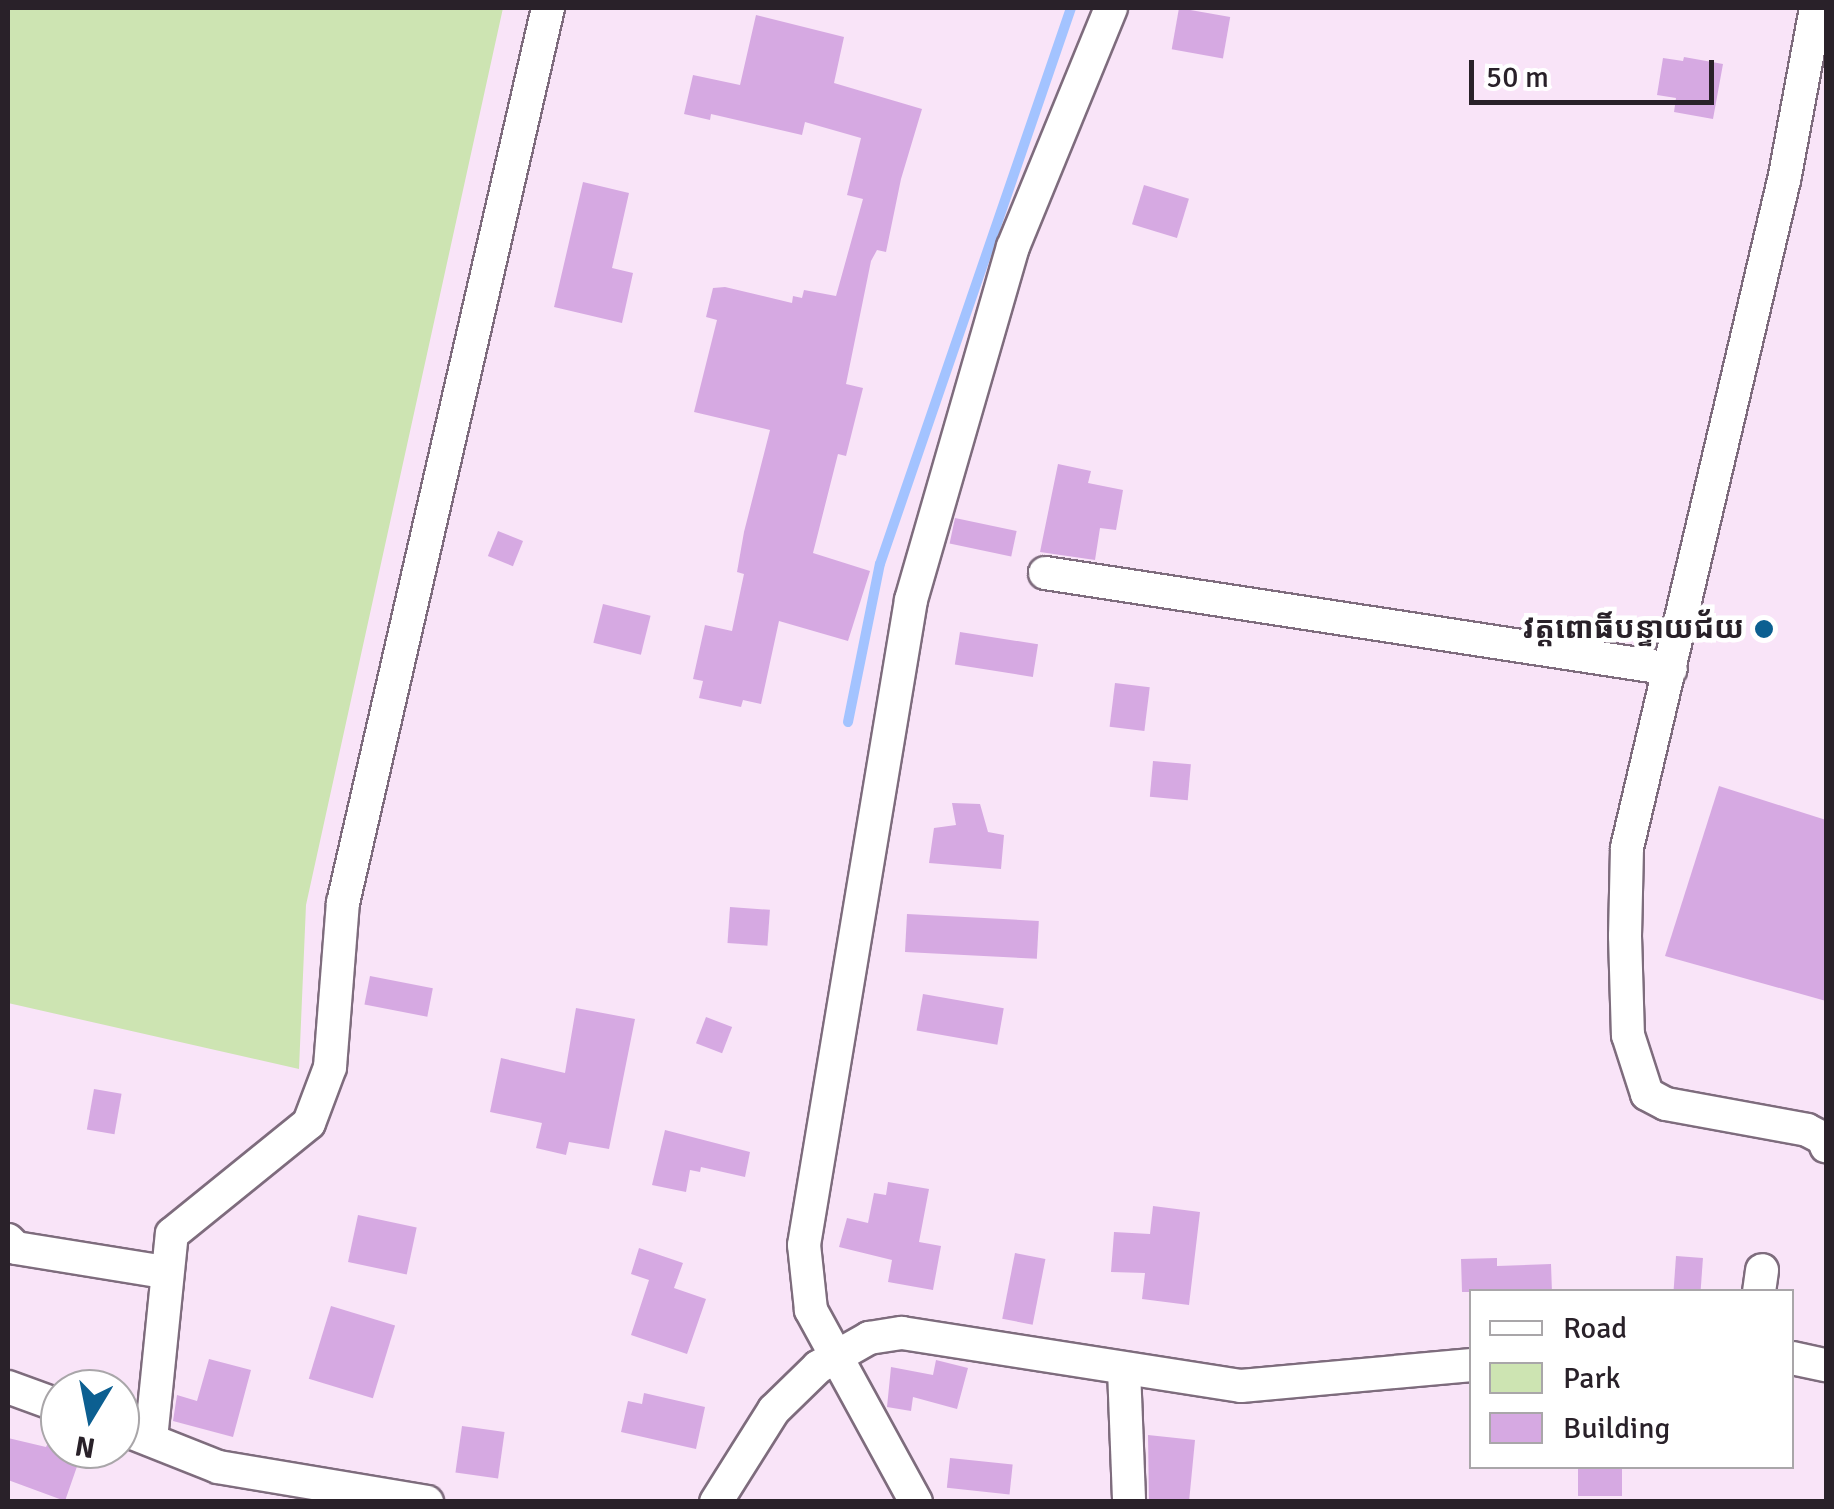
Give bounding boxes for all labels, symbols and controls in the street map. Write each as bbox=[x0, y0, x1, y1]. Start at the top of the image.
scale bar bbox=[1474, 40, 1719, 102]
text: 50 m bbox=[1486, 59, 1549, 96]
place label: វត្តពោធិ៍បន្ទាយជ័យ bbox=[1523, 611, 1744, 647]
marker: វត្តពោធិ៍បន្ទាយជ័យ bbox=[1753, 618, 1775, 640]
legend bbox=[1469, 1289, 1794, 1469]
text: Road bbox=[1563, 1310, 1627, 1347]
text: Park bbox=[1563, 1360, 1621, 1397]
north arrow bbox=[40, 1369, 140, 1469]
text: Building bbox=[1563, 1410, 1670, 1447]
text: N bbox=[73, 1428, 98, 1465]

